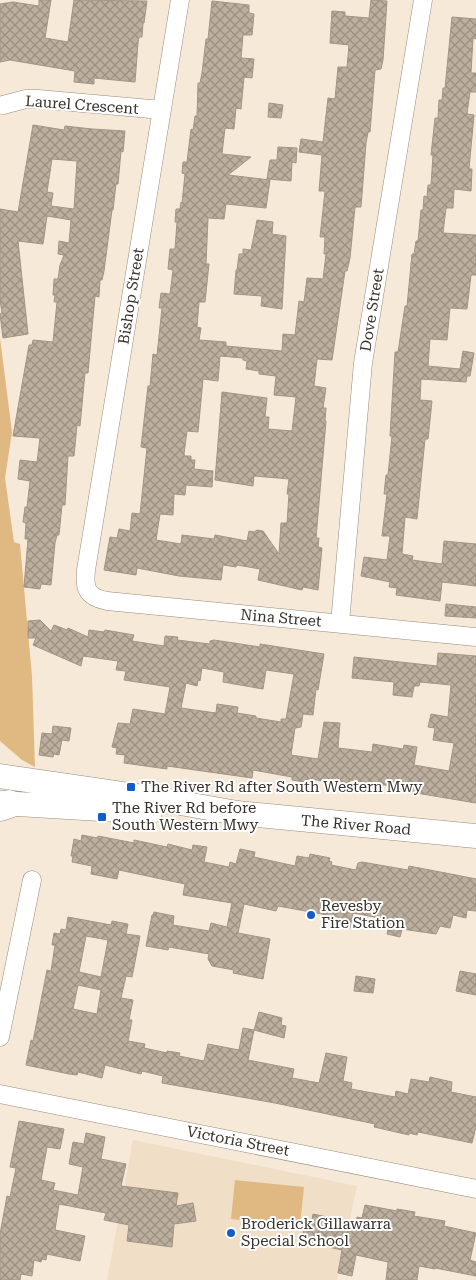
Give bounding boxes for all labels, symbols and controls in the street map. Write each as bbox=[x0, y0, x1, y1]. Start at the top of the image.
street label: Laurel Crescent bbox=[25, 92, 140, 118]
street label: Bishop Street bbox=[114, 246, 148, 346]
street label: Dove Street bbox=[357, 267, 388, 353]
street label: Nina Street bbox=[240, 605, 323, 631]
place label: The River Rd after South Western Mwy bbox=[141, 778, 423, 796]
marker: The River Rd after South Western Mwy bbox=[125, 781, 137, 793]
place label: The River Rd before South Western Mwy bbox=[112, 799, 258, 834]
marker: The River Rd before South Western Mwy bbox=[96, 811, 108, 823]
street label: The River Road bbox=[300, 811, 412, 839]
place label: Revesby Fire Station bbox=[321, 897, 405, 932]
marker: Revesby Fire Station bbox=[305, 909, 317, 921]
street label: Victoria Street bbox=[185, 1122, 291, 1160]
place label: Broderick Gillawarra Special School bbox=[241, 1215, 391, 1250]
marker: Broderick Gillawarra Special School bbox=[225, 1227, 237, 1239]

